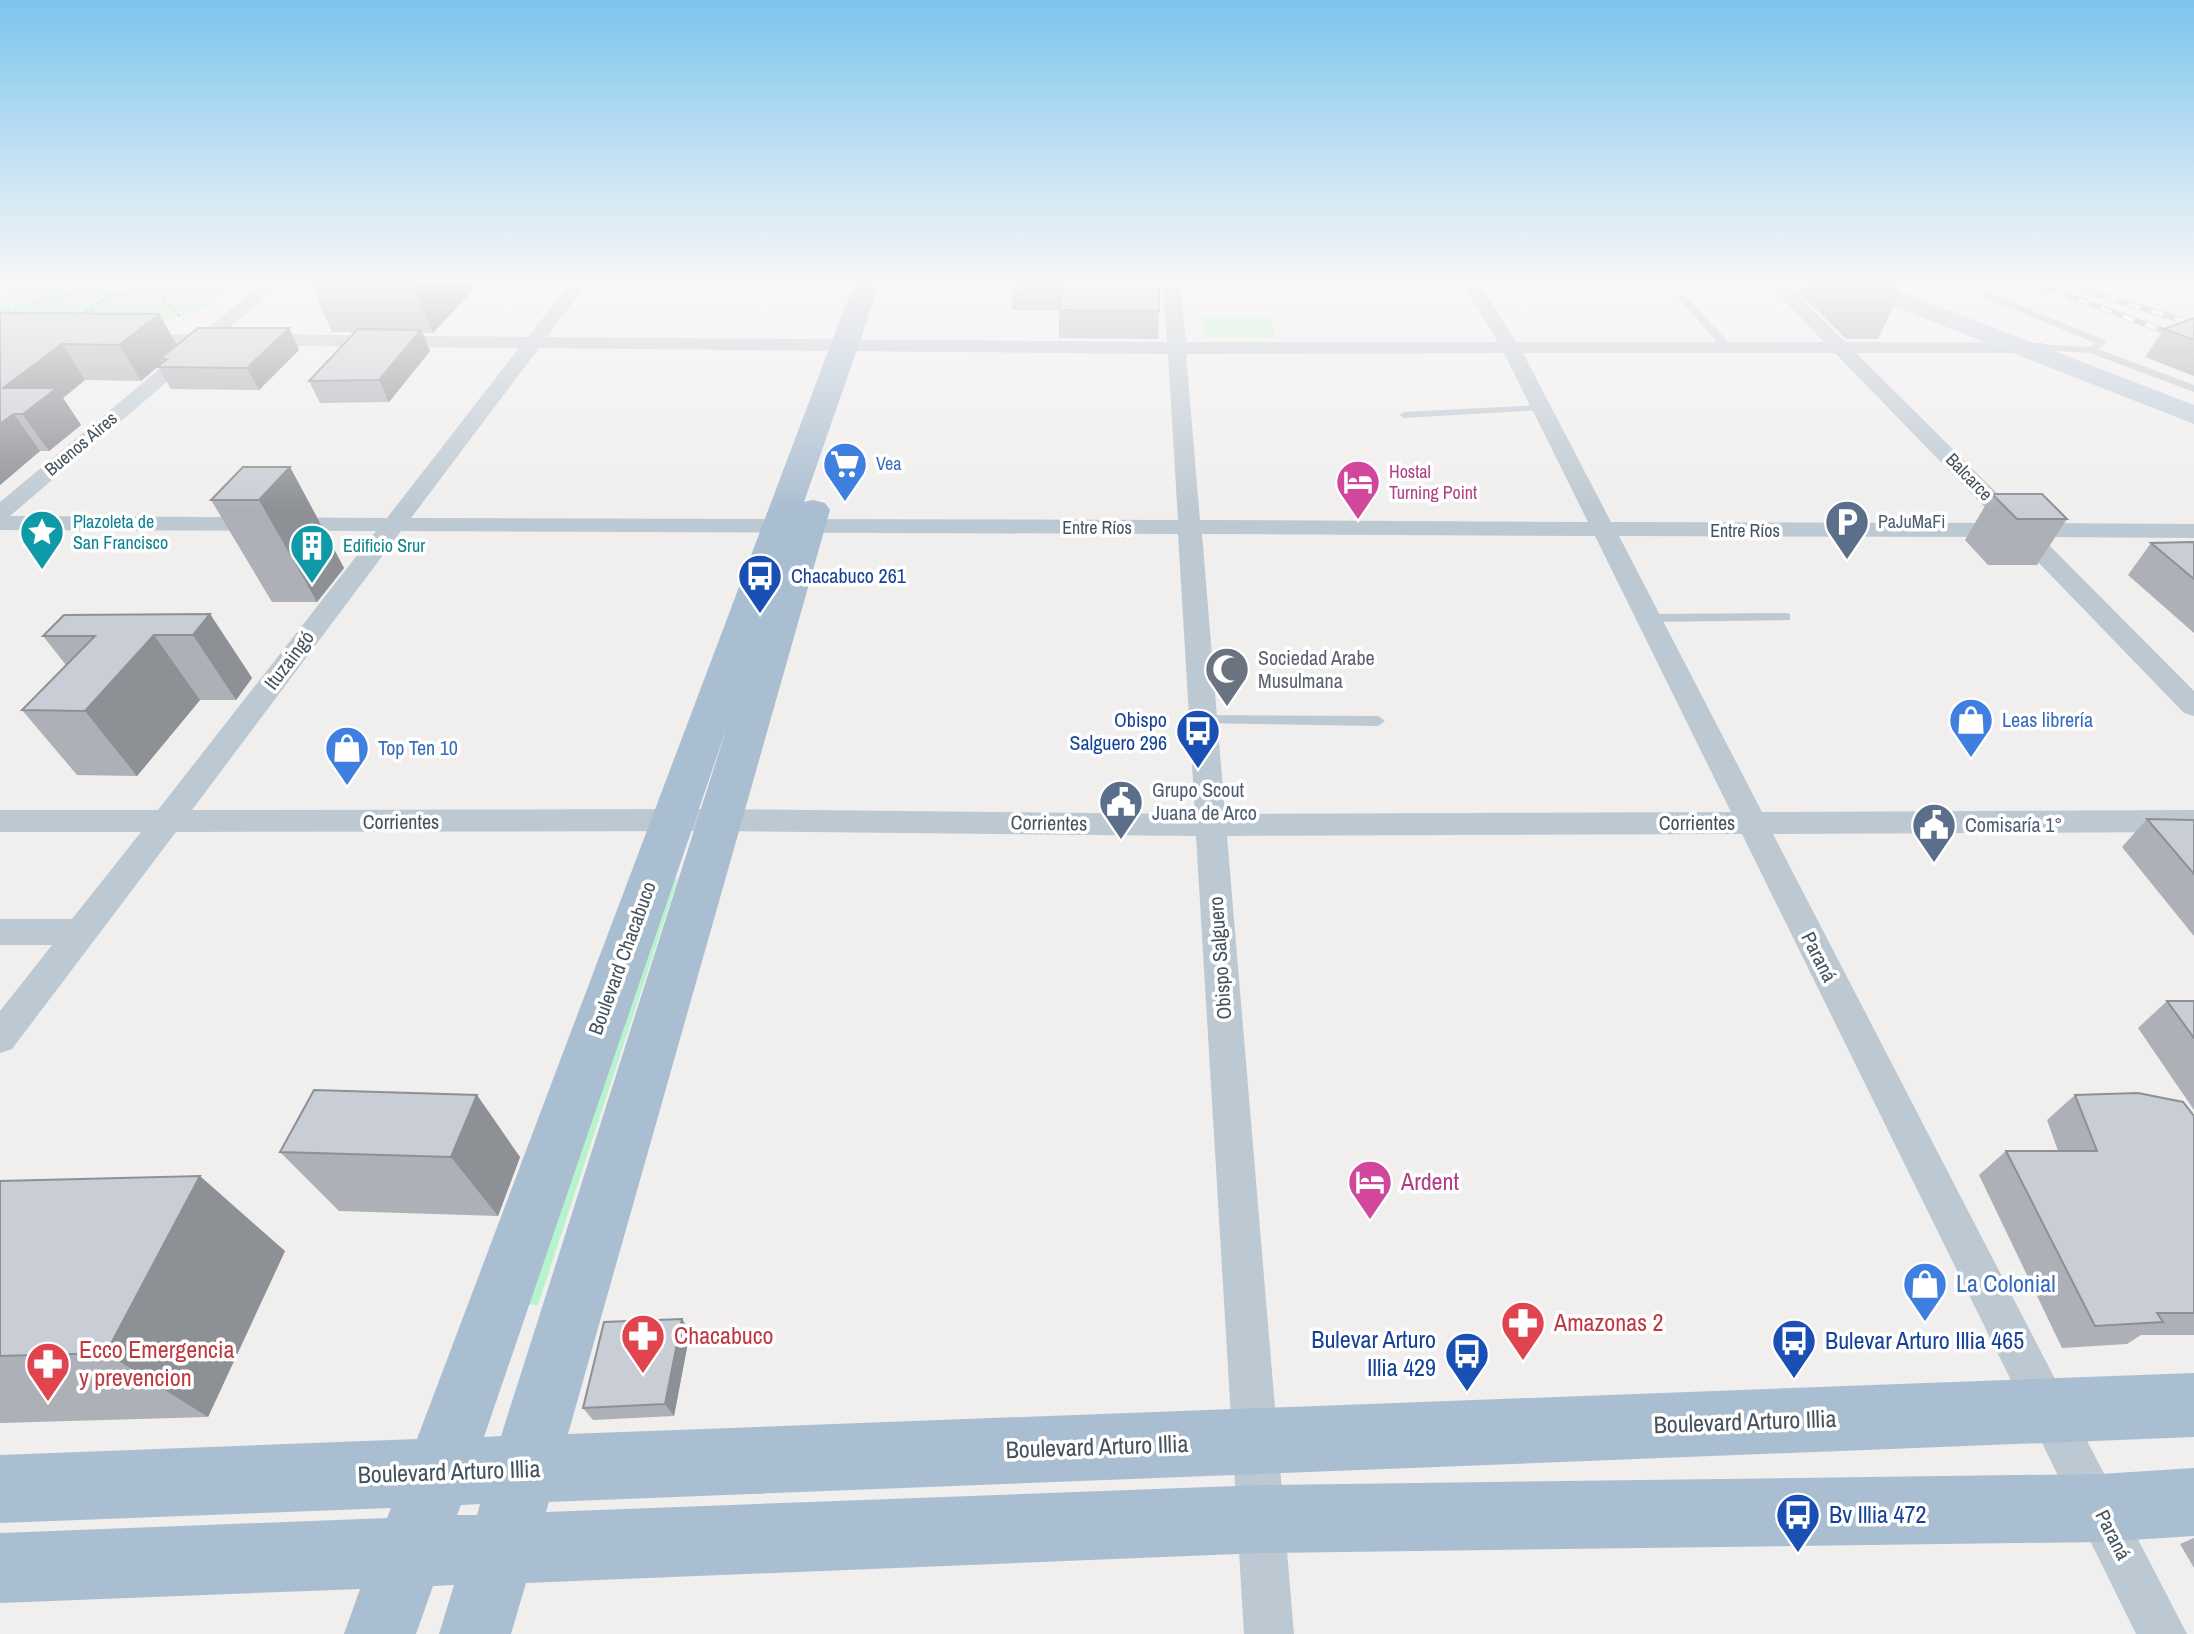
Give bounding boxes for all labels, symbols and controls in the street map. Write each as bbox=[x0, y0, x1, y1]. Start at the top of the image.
street label: Buenos Aires bbox=[39, 406, 122, 481]
supermarket icon: Vea bbox=[821, 440, 869, 503]
street label: Balcarce bbox=[1940, 447, 1998, 506]
place label: Vea bbox=[876, 451, 901, 476]
hotel icon: Hostal Turning Point bbox=[1334, 458, 1382, 521]
place label: Hostal Turning Point bbox=[1389, 459, 1477, 505]
parking icon: PaJuMaFi bbox=[1823, 498, 1871, 561]
place icon: Plazoleta de San Francisco bbox=[18, 508, 66, 571]
place label: Plazoleta de San Francisco bbox=[73, 509, 168, 555]
place label: PaJuMaFi bbox=[1878, 509, 1945, 534]
street label: Entre Ríos bbox=[1062, 515, 1132, 540]
street label: Entre Ríos bbox=[1710, 518, 1780, 543]
building icon: Edificio Srur bbox=[288, 522, 336, 585]
place label: Edificio Srur bbox=[343, 533, 425, 558]
bus stop icon: Chacabuco 261 bbox=[736, 552, 784, 615]
place label: Chacabuco 261 bbox=[791, 562, 906, 589]
street label: Ituzaingó bbox=[258, 625, 320, 695]
place label: Sociedad Arabe Musulmana bbox=[1258, 644, 1375, 694]
mosque icon: Sociedad Arabe Musulmana bbox=[1203, 645, 1251, 708]
shop icon: Leas librería bbox=[1947, 696, 1995, 759]
place label: Obispo Salguero 296 bbox=[1069, 706, 1167, 756]
place label: Leas librería bbox=[2002, 706, 2093, 733]
bus stop icon: Obispo Salguero 296 bbox=[1174, 707, 1222, 770]
shop icon: Top Ten 10 bbox=[323, 724, 371, 787]
place label: Top Ten 10 bbox=[378, 734, 458, 761]
place label: Grupo Scout Juana de Arco bbox=[1152, 776, 1257, 826]
public building icon: Grupo Scout Juana de Arco bbox=[1097, 778, 1145, 841]
public building icon: Comisaría 1° bbox=[1910, 801, 1958, 864]
street label: Corrientes bbox=[363, 808, 439, 835]
street label: Corrientes bbox=[1010, 808, 1088, 837]
street label: Corrientes bbox=[1659, 809, 1735, 836]
place label: Comisaría 1° bbox=[1965, 811, 2062, 838]
street label: Boulevard Chacabuco bbox=[581, 877, 662, 1038]
street label: Obispo Salguero bbox=[1202, 896, 1237, 1020]
street label: Paraná bbox=[1795, 927, 1843, 986]
hotel icon: Ardent bbox=[1346, 1158, 1394, 1221]
place label: Ardent bbox=[1400, 1165, 1460, 1197]
shop icon: La Colonial bbox=[1901, 1260, 1949, 1323]
place label: La Colonial bbox=[1956, 1267, 2056, 1299]
pharmacy icon: Amazonas 2 bbox=[1499, 1299, 1547, 1362]
place label: Amazonas 2 bbox=[1553, 1306, 1663, 1338]
pharmacy icon: Chacabuco bbox=[619, 1312, 667, 1375]
bus stop icon: Bulevar Arturo Illia 465 bbox=[1770, 1317, 1818, 1380]
place label: Chacabuco bbox=[674, 1319, 774, 1351]
place label: Bulevar Arturo Illia 429 bbox=[1311, 1323, 1436, 1383]
place label: Bulevar Arturo Illia 465 bbox=[1825, 1324, 2024, 1356]
bus stop icon: Bulevar Arturo Illia 429 bbox=[1443, 1330, 1491, 1393]
place label: Ecco Emergencia y prevencion bbox=[79, 1333, 234, 1393]
pharmacy icon: Ecco Emergencia y prevencion bbox=[24, 1340, 72, 1403]
street label: Boulevard Arturo Illia bbox=[1653, 1402, 1837, 1440]
street label: Boulevard Arturo Illia bbox=[1005, 1427, 1189, 1465]
street label: Boulevard Arturo Illia bbox=[357, 1452, 541, 1490]
bus stop icon: Bv Illia 472 bbox=[1774, 1491, 1822, 1554]
place label: Bv Illia 472 bbox=[1829, 1498, 1926, 1530]
street label: Paraná bbox=[2089, 1505, 2137, 1564]

